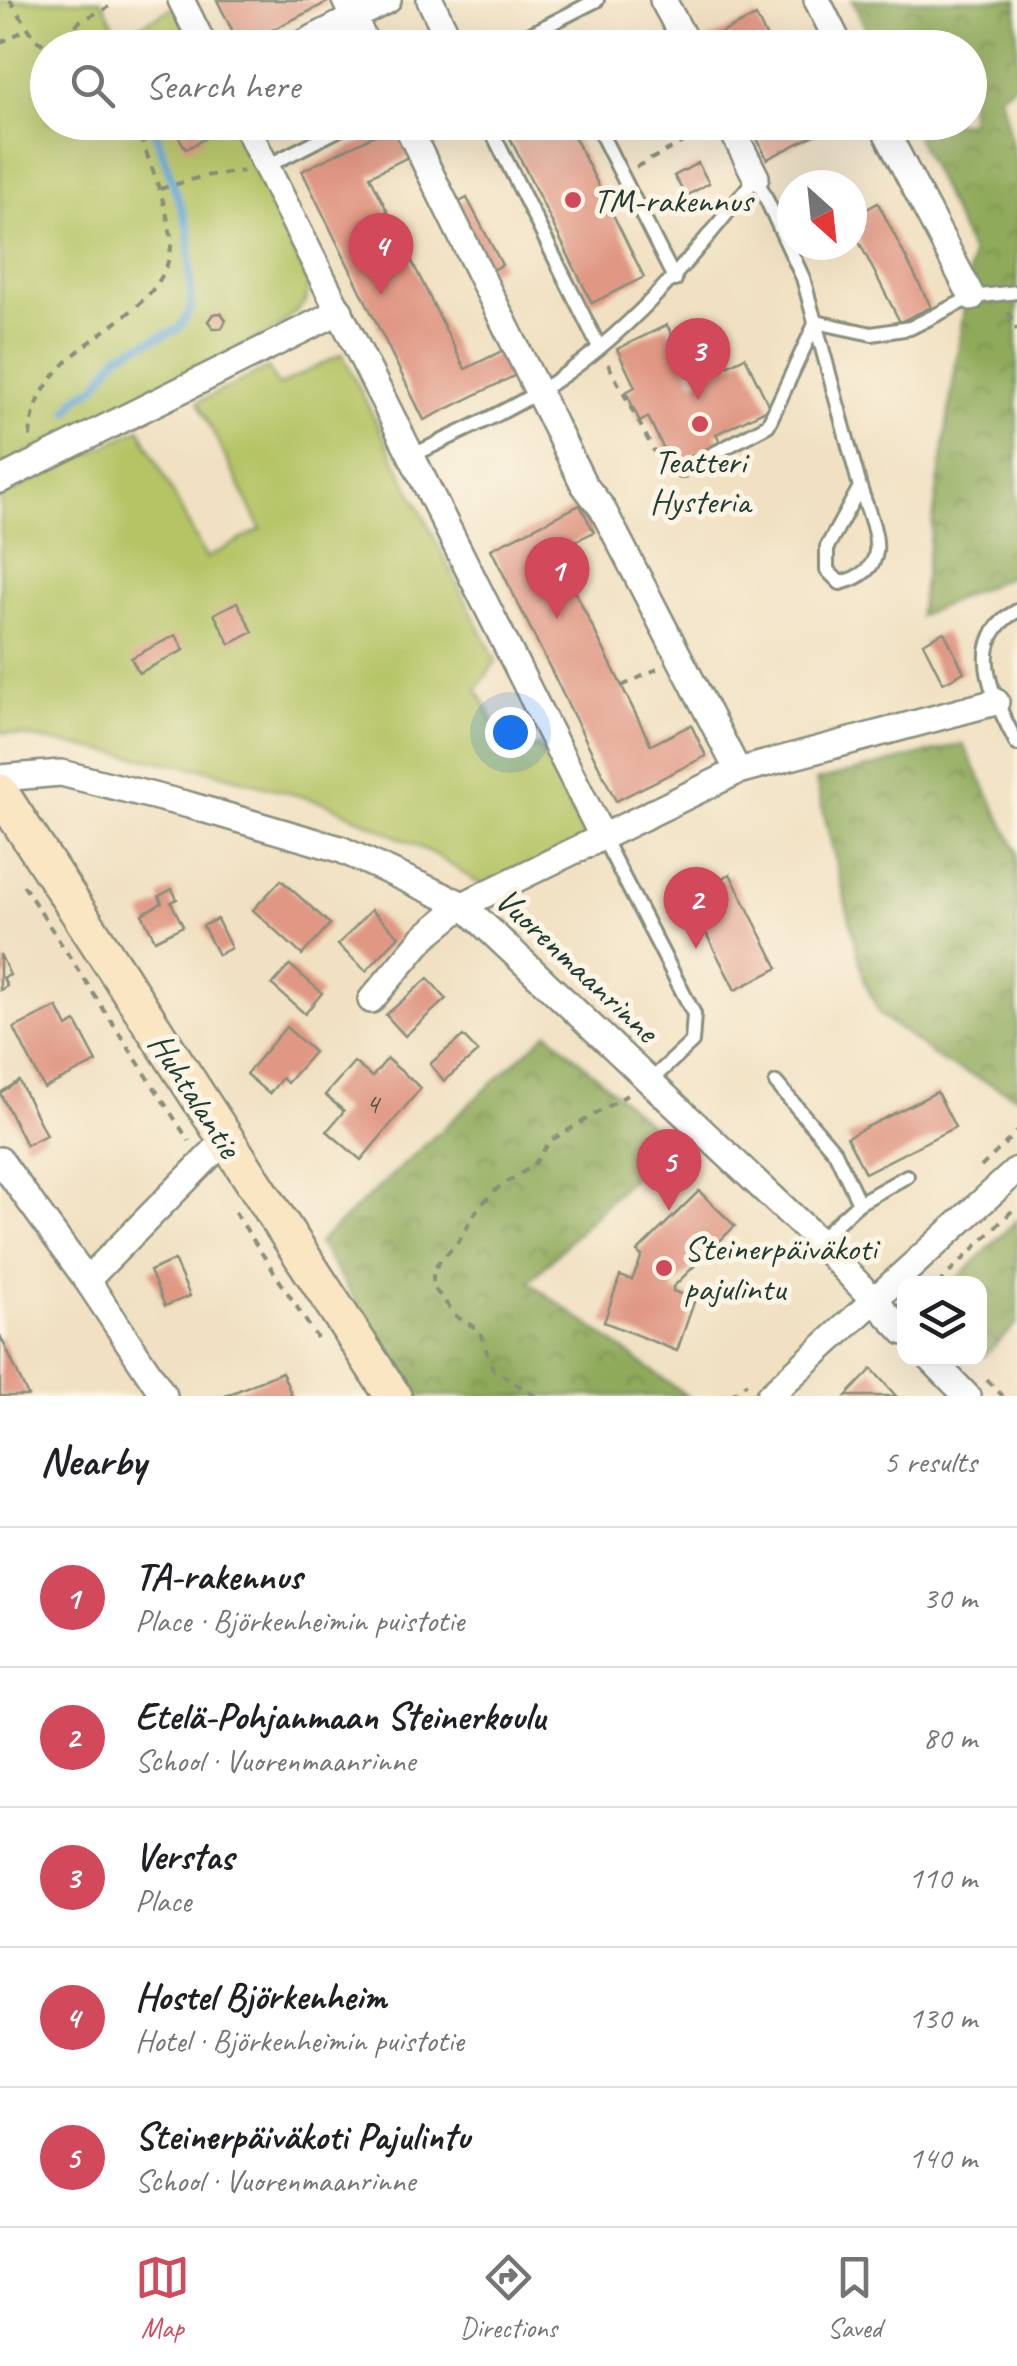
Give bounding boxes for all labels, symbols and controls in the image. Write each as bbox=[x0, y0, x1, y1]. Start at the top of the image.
search box bbox=[30, 30, 987, 140]
icon: search bbox=[65, 58, 120, 113]
text: Search here bbox=[145, 62, 300, 109]
north arrow bbox=[777, 170, 867, 260]
place label: TM-rakennus bbox=[593, 178, 756, 223]
marker: TM-rakennus bbox=[562, 189, 584, 211]
pin: 4 bbox=[348, 212, 414, 295]
pin: 3 bbox=[666, 318, 730, 400]
marker: Teatteri Hysteria bbox=[689, 413, 711, 435]
place label: Teatteri Hysteria bbox=[650, 439, 753, 524]
pin: 1 bbox=[524, 536, 590, 619]
your location bbox=[485, 707, 536, 758]
pin: 2 bbox=[664, 866, 728, 949]
street label: Vuorenmaanrinne bbox=[486, 878, 670, 1054]
street label: Huhtalantie bbox=[138, 1024, 253, 1168]
house number: 4 bbox=[365, 1084, 381, 1122]
pin: 5 bbox=[636, 1128, 702, 1211]
place label: Steinerpäiväkoti pajulintu bbox=[684, 1226, 881, 1311]
marker: Steinerpäiväkoti pajulintu bbox=[653, 1257, 675, 1279]
map controls bbox=[897, 1276, 987, 1366]
button: layers bbox=[897, 1276, 987, 1366]
text: Nearby bbox=[40, 1435, 146, 1488]
text: 5 results bbox=[883, 1441, 977, 1482]
text: TA-rakennus bbox=[135, 1553, 302, 1600]
text: 1 bbox=[65, 1577, 80, 1618]
text: 30 m bbox=[923, 1577, 977, 1618]
text: Place · Björkenheimin puistotie bbox=[135, 1600, 464, 1641]
text: Etelä-Pohjanmaan Steinerkoulu bbox=[135, 1693, 545, 1740]
text: 2 bbox=[65, 1717, 80, 1758]
text: 80 m bbox=[923, 1717, 977, 1758]
text: School · Vuorenmaanrinne bbox=[135, 1740, 415, 1781]
text: Verstas bbox=[135, 1833, 234, 1880]
text: 3 bbox=[65, 1857, 80, 1898]
text: 110 m bbox=[908, 1857, 977, 1898]
text: Place bbox=[135, 1880, 191, 1921]
text: Hostel Björkenheim bbox=[135, 1973, 386, 2020]
text: 4 bbox=[65, 1997, 80, 2038]
text: 130 m bbox=[908, 1997, 977, 2038]
text: Hotel · Björkenheimin puistotie bbox=[135, 2020, 464, 2061]
text: Steinerpäiväkoti Pajulintu bbox=[135, 2113, 470, 2160]
text: 5 bbox=[66, 2137, 79, 2178]
text: 140 m bbox=[908, 2137, 977, 2178]
text: School · Vuorenmaanrinne bbox=[135, 2160, 415, 2201]
tab: Map bbox=[135, 2250, 190, 2345]
tab: Directions bbox=[460, 2250, 557, 2345]
tab: Saved bbox=[827, 2250, 882, 2345]

